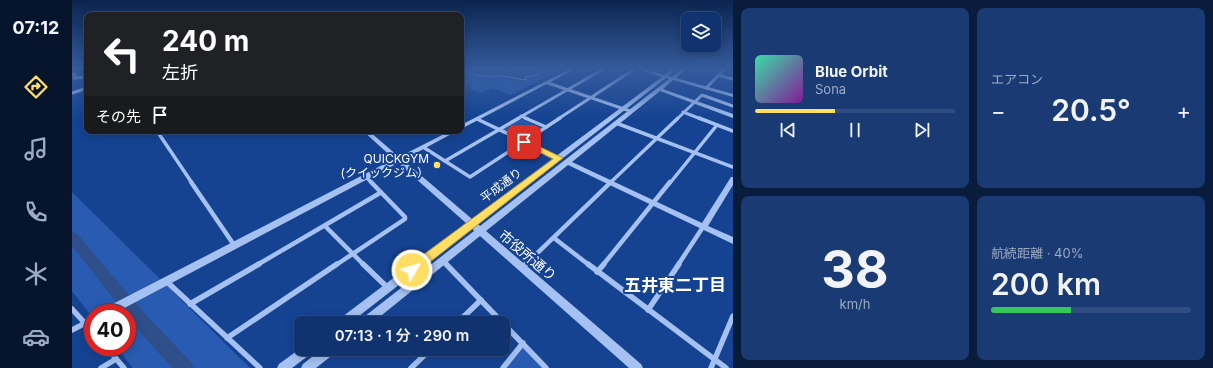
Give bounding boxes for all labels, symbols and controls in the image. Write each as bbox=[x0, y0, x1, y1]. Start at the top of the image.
map controls bbox=[681, 12, 721, 52]
button: layers bbox=[681, 12, 721, 52]
text: 07:12 bbox=[13, 17, 59, 38]
text: 240 m bbox=[162, 24, 249, 58]
icon: left bbox=[96, 28, 148, 80]
text: 左折 bbox=[162, 62, 198, 83]
text: Blue Orbit bbox=[815, 62, 888, 81]
text: エアコン bbox=[991, 71, 1043, 87]
icon: directions bbox=[22, 73, 50, 101]
text: Sona bbox=[815, 81, 846, 97]
text: 20.5° bbox=[1051, 92, 1131, 128]
text: − bbox=[991, 98, 1006, 124]
text: + bbox=[1176, 98, 1191, 124]
icon: arrive bbox=[149, 104, 171, 126]
text: その先 bbox=[96, 107, 141, 126]
icon: previous bbox=[777, 119, 799, 141]
icon: pause bbox=[844, 119, 866, 141]
icon: next bbox=[911, 119, 933, 141]
pin bbox=[507, 125, 541, 159]
icon: arrive bbox=[513, 131, 535, 153]
icon: music bbox=[22, 135, 50, 163]
place label: QUICKGYM (クイックジム） bbox=[341, 151, 429, 180]
marker: QUICKGYM (クイックジム） bbox=[432, 160, 442, 170]
street label: 平成通り bbox=[477, 165, 525, 205]
icon: phone bbox=[22, 198, 50, 226]
street label: 市役所通り bbox=[496, 226, 560, 284]
text: 38 bbox=[821, 238, 889, 301]
text: 航続距離 · 40% bbox=[991, 245, 1083, 261]
position arrow bbox=[391, 249, 433, 291]
icon: climate bbox=[22, 260, 50, 288]
text: 200 km bbox=[991, 266, 1101, 302]
district label: 五井東二丁目 bbox=[624, 275, 726, 295]
text: km/h bbox=[840, 296, 870, 312]
speed limit sign: 40 bbox=[84, 304, 136, 356]
icon: car bbox=[22, 323, 50, 351]
text: 07:13 · 1 分 · 290 m bbox=[335, 326, 469, 345]

